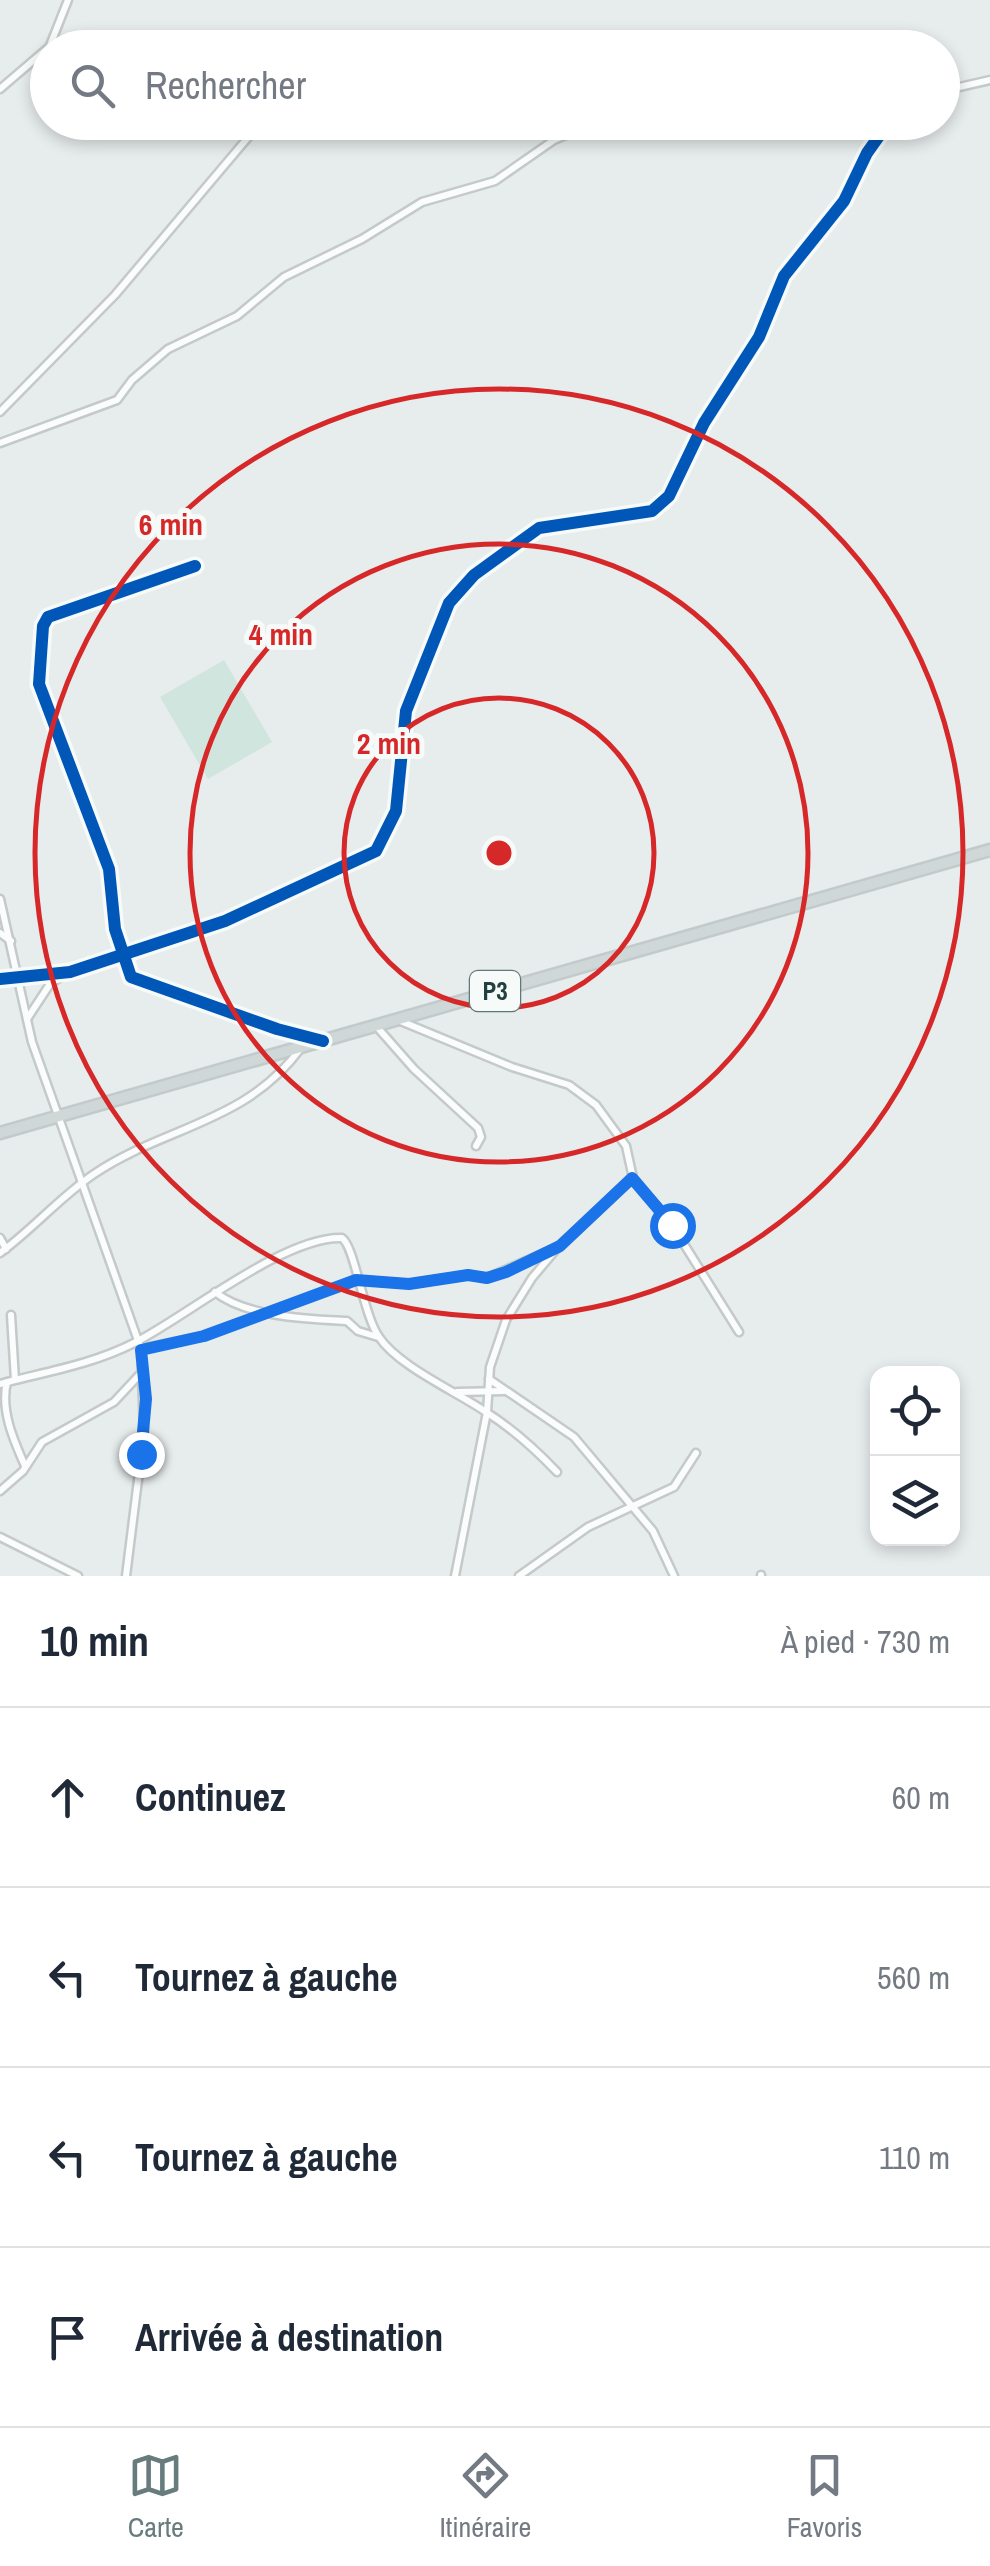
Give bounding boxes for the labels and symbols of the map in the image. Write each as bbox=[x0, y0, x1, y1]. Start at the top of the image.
text: 6 min bbox=[139, 504, 203, 544]
text: 4 min bbox=[249, 614, 313, 654]
text: 2 min bbox=[357, 723, 421, 763]
centre of rings bbox=[481, 835, 517, 871]
road number: P3 bbox=[470, 971, 520, 1011]
route start bbox=[650, 1203, 696, 1249]
route end bbox=[119, 1432, 165, 1478]

